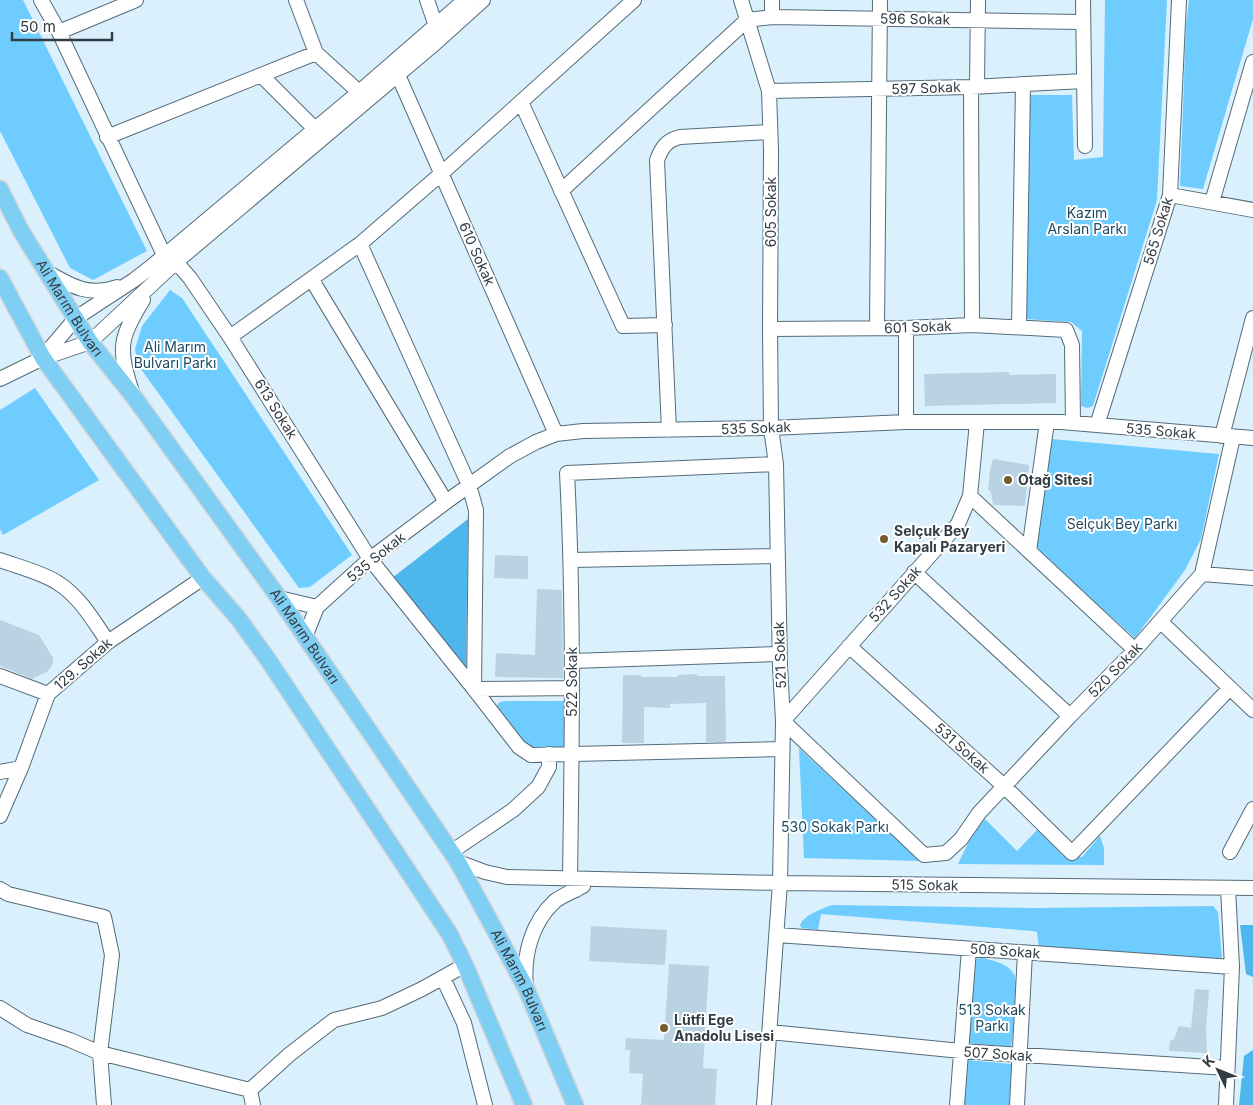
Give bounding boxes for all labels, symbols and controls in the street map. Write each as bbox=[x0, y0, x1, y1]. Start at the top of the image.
street label: 596 Sokak bbox=[880, 9, 951, 28]
scale bar bbox=[12, 10, 112, 42]
text: 50 m bbox=[20, 17, 56, 36]
street label: 597 Sokak bbox=[891, 78, 961, 97]
street label: 605 Sokak bbox=[762, 176, 779, 247]
street label: 565 Sokak bbox=[1139, 194, 1176, 267]
park label: Kazım Arslan Parkı bbox=[1047, 204, 1127, 237]
street label: 610 Sokak bbox=[456, 219, 499, 288]
street label: Ali Marım Bulvarı bbox=[33, 256, 107, 360]
street label: 601 Sokak bbox=[884, 317, 952, 336]
park label: Ali Marım Bulvarı Parkı bbox=[134, 338, 216, 371]
street label: 613 Sokak bbox=[251, 376, 302, 442]
street label: 535 Sokak bbox=[721, 418, 792, 437]
street label: 535 Sokak bbox=[1125, 419, 1197, 442]
place label: Otağ Sitesi bbox=[1018, 471, 1092, 488]
marker: Otağ Sitesi bbox=[1002, 474, 1014, 486]
park label: Selçuk Bey Parkı bbox=[1067, 515, 1177, 532]
place label: Selçuk Bey Kapalı Pazaryeri bbox=[894, 522, 1006, 555]
street label: 535 Sokak bbox=[343, 528, 409, 585]
marker: Selçuk Bey Kapalı Pazaryeri bbox=[878, 533, 890, 545]
street label: 532 Sokak bbox=[865, 562, 925, 625]
street label: Ali Marım Bulvarı bbox=[267, 585, 344, 687]
street label: 521 Sokak bbox=[770, 621, 789, 689]
street label: 129. Sokak bbox=[50, 634, 115, 693]
street label: 520 Sokak bbox=[1084, 638, 1145, 701]
street label: 522 Sokak bbox=[563, 647, 580, 717]
street label: 531 Sokak bbox=[932, 719, 993, 777]
park label: 530 Sokak Parkı bbox=[781, 818, 889, 835]
street label: 515 Sokak bbox=[891, 875, 959, 894]
street label: Ali Marım Bulvarı bbox=[488, 926, 552, 1033]
street label: 508 Sokak bbox=[969, 940, 1041, 961]
park label: 513 Sokak Parkı bbox=[958, 1001, 1026, 1034]
place label: Lütfi Ege Anadolu Lisesi bbox=[674, 1011, 774, 1044]
marker: Lütfi Ege Anadolu Lisesi bbox=[658, 1022, 670, 1034]
street label: 507 Sokak bbox=[963, 1043, 1034, 1064]
north arrow bbox=[1193, 1045, 1243, 1095]
text: K bbox=[1198, 1051, 1218, 1070]

